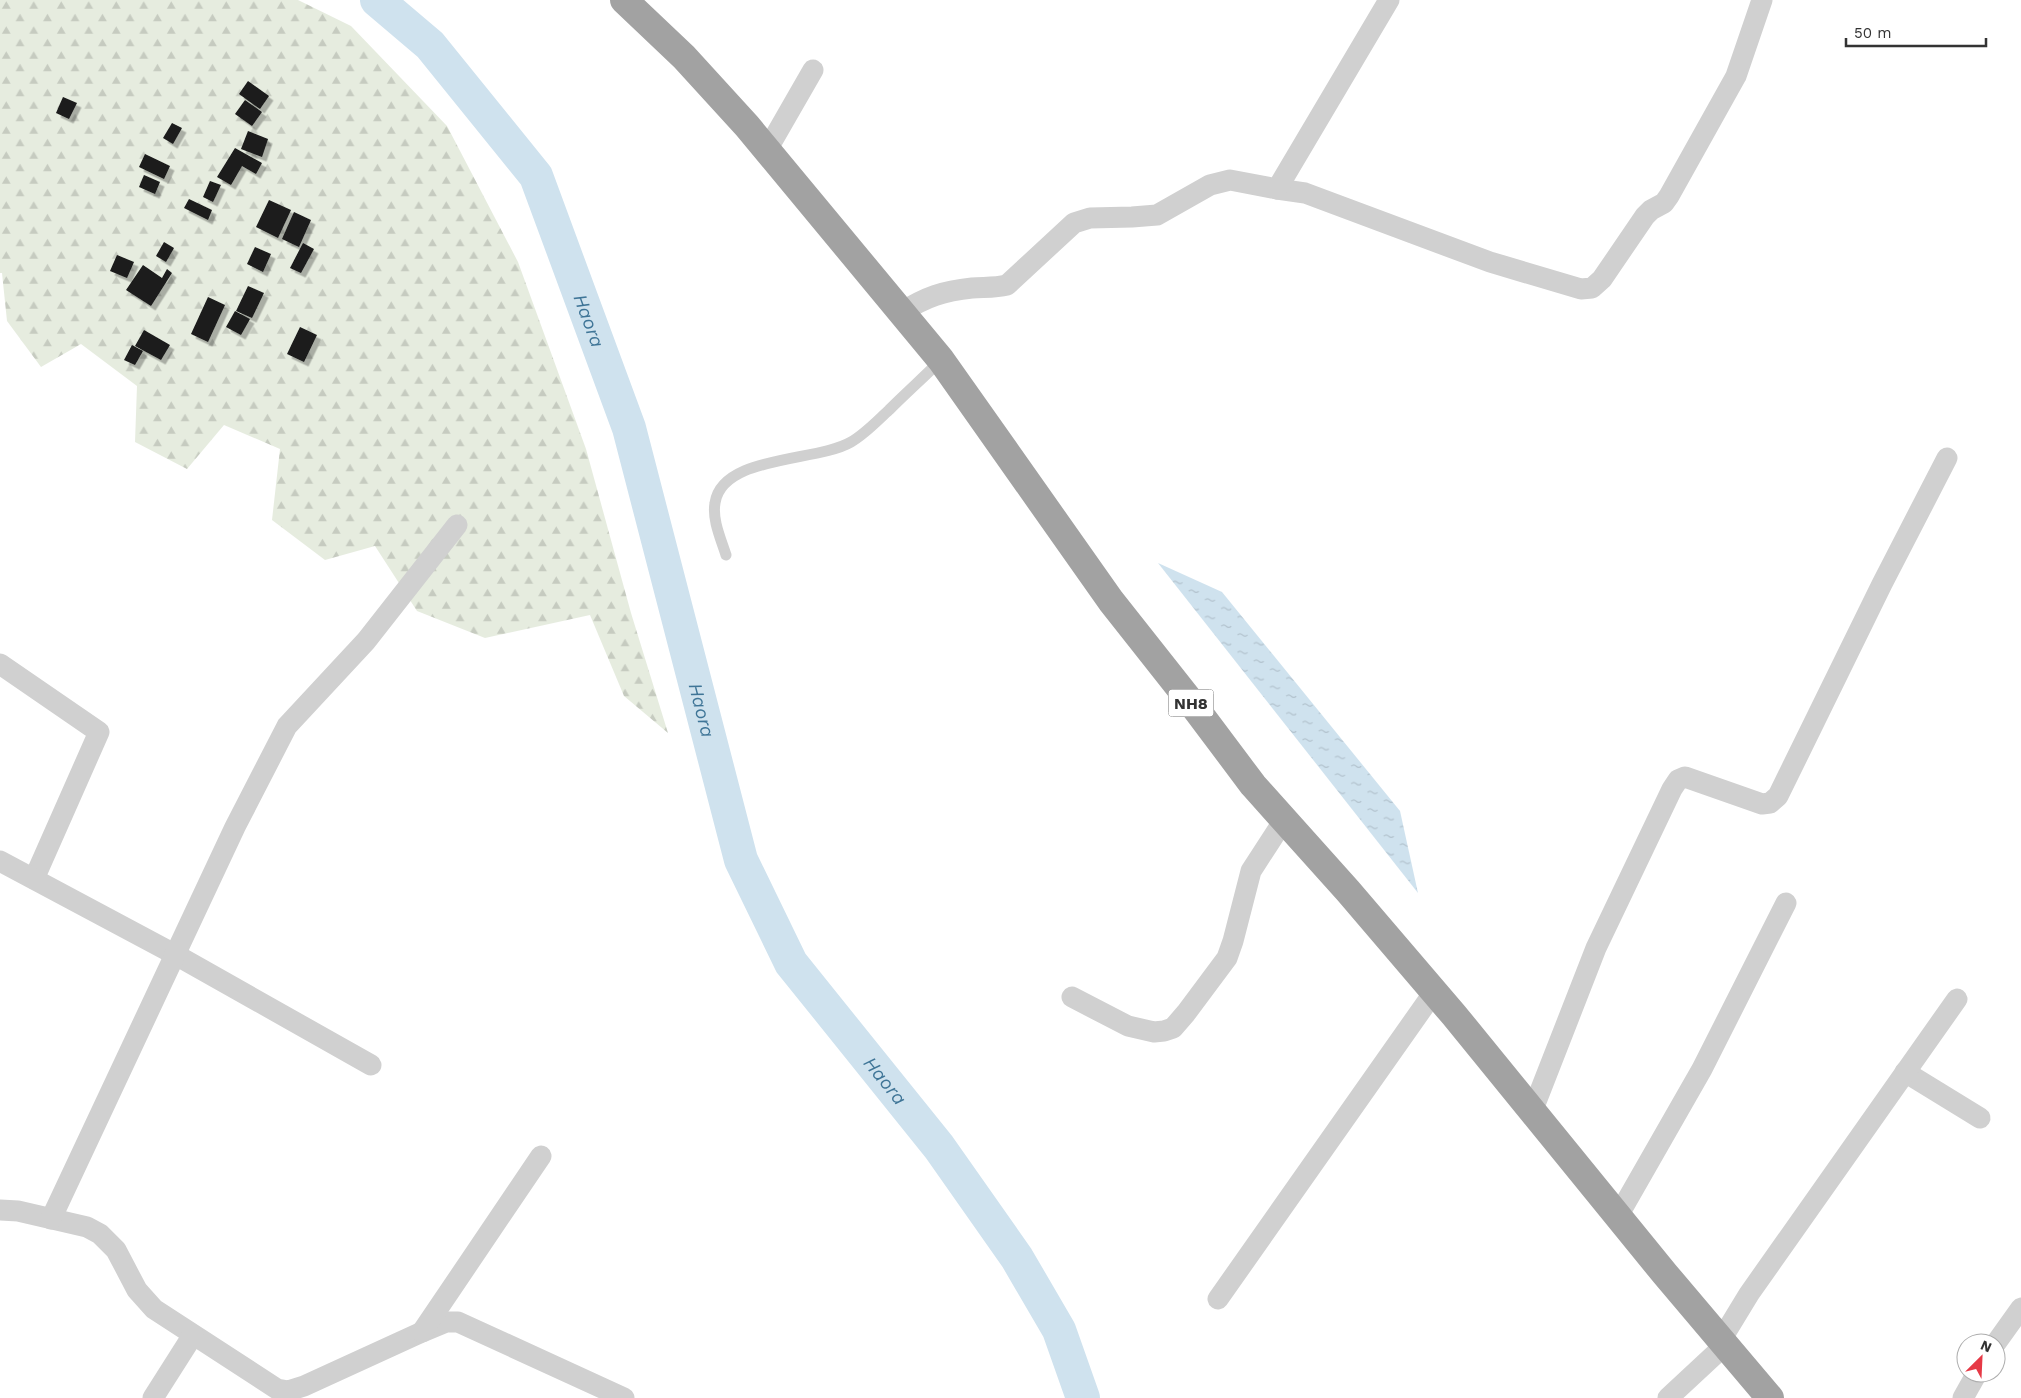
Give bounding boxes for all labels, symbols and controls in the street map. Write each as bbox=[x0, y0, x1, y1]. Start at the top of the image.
scale bar bbox=[1846, 15, 1986, 47]
text: 50 m bbox=[1854, 24, 1891, 42]
water label: Haora bbox=[569, 291, 610, 351]
water label: Haora bbox=[684, 680, 720, 740]
road number: NH8 bbox=[1168, 690, 1214, 716]
water label: Haora bbox=[859, 1052, 912, 1109]
north arrow bbox=[1956, 1333, 2006, 1383]
text: N bbox=[1978, 1337, 1994, 1356]

